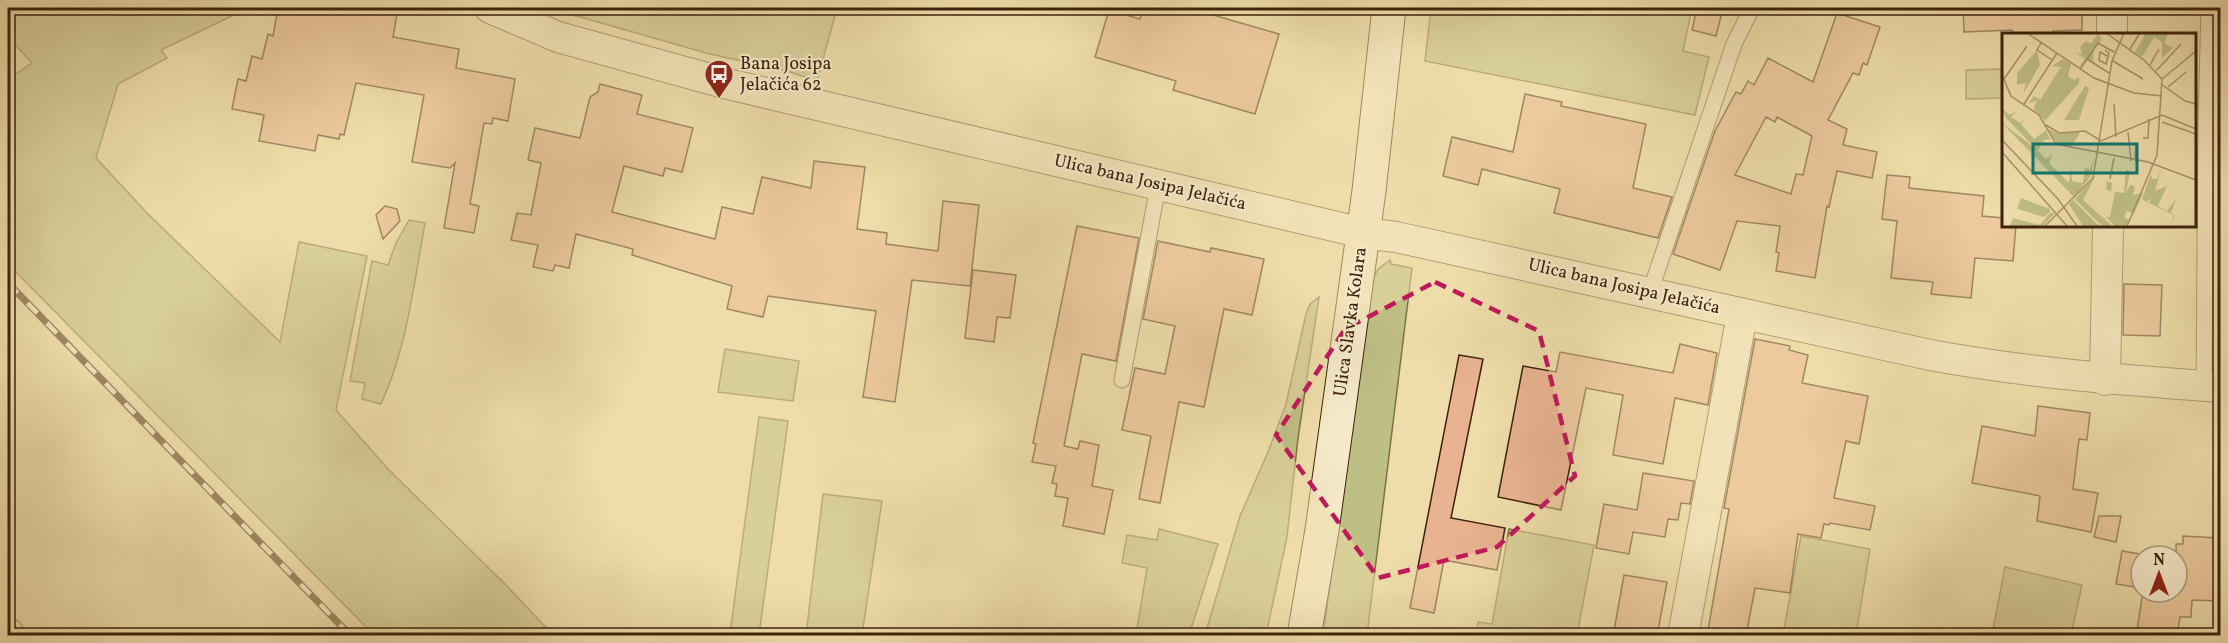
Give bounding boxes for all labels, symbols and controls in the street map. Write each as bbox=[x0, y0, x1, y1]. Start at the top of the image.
inset map bbox=[2002, 33, 2195, 226]
place label: Bana Josipa Jelačića 62 bbox=[740, 52, 831, 98]
bus stop icon: Bana Josipa Jelačića 62 bbox=[703, 58, 735, 100]
street label: Ulica bana Josipa Jelačića bbox=[1051, 149, 1249, 217]
street label: Ulica Slavka Kolara bbox=[1328, 246, 1374, 398]
street label: Ulica bana Josipa Jelačića bbox=[1525, 253, 1723, 321]
north arrow bbox=[2129, 544, 2189, 604]
text: N bbox=[2153, 550, 2165, 572]

